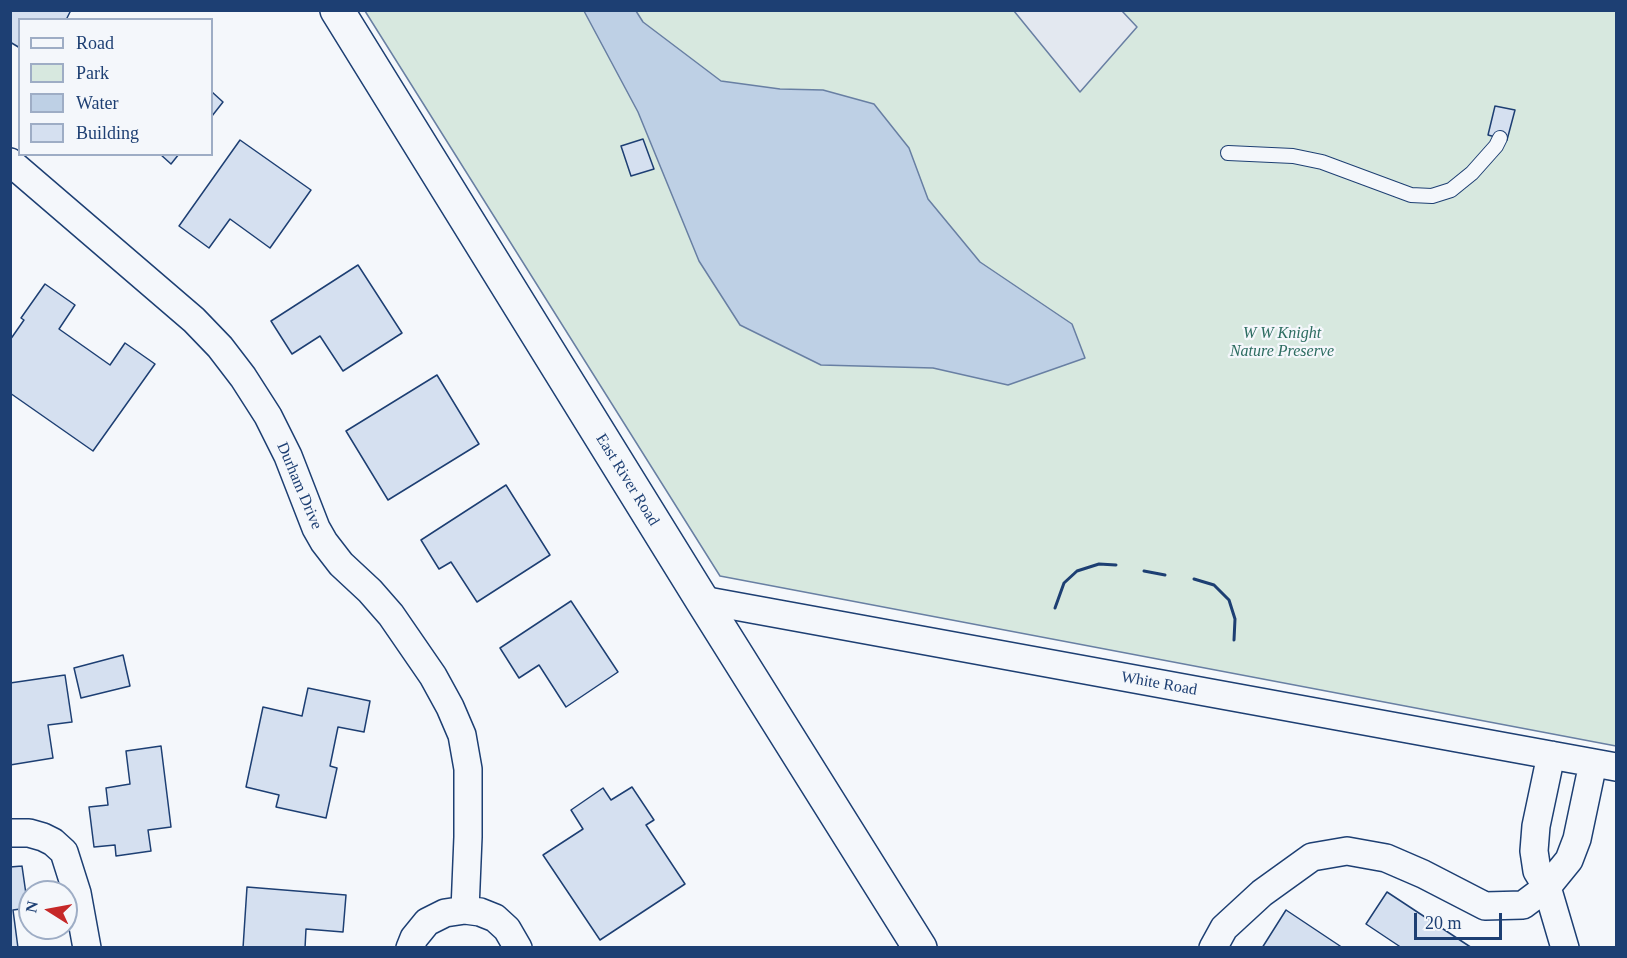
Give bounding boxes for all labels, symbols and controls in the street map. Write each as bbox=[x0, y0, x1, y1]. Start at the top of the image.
legend bbox=[18, 18, 213, 156]
text: Road bbox=[76, 33, 114, 53]
text: Park bbox=[76, 63, 109, 83]
text: Water bbox=[76, 93, 119, 113]
text: Building bbox=[76, 123, 139, 143]
park label: W W Knight Nature Preserve bbox=[1230, 324, 1334, 362]
street label: East River Road bbox=[591, 430, 663, 530]
street label: Durham Drive bbox=[272, 440, 326, 532]
street label: White Road bbox=[1119, 668, 1199, 700]
north arrow bbox=[18, 880, 78, 940]
text: N bbox=[22, 900, 41, 914]
scale bar bbox=[1417, 901, 1506, 939]
text: 20 m bbox=[1425, 913, 1462, 933]

